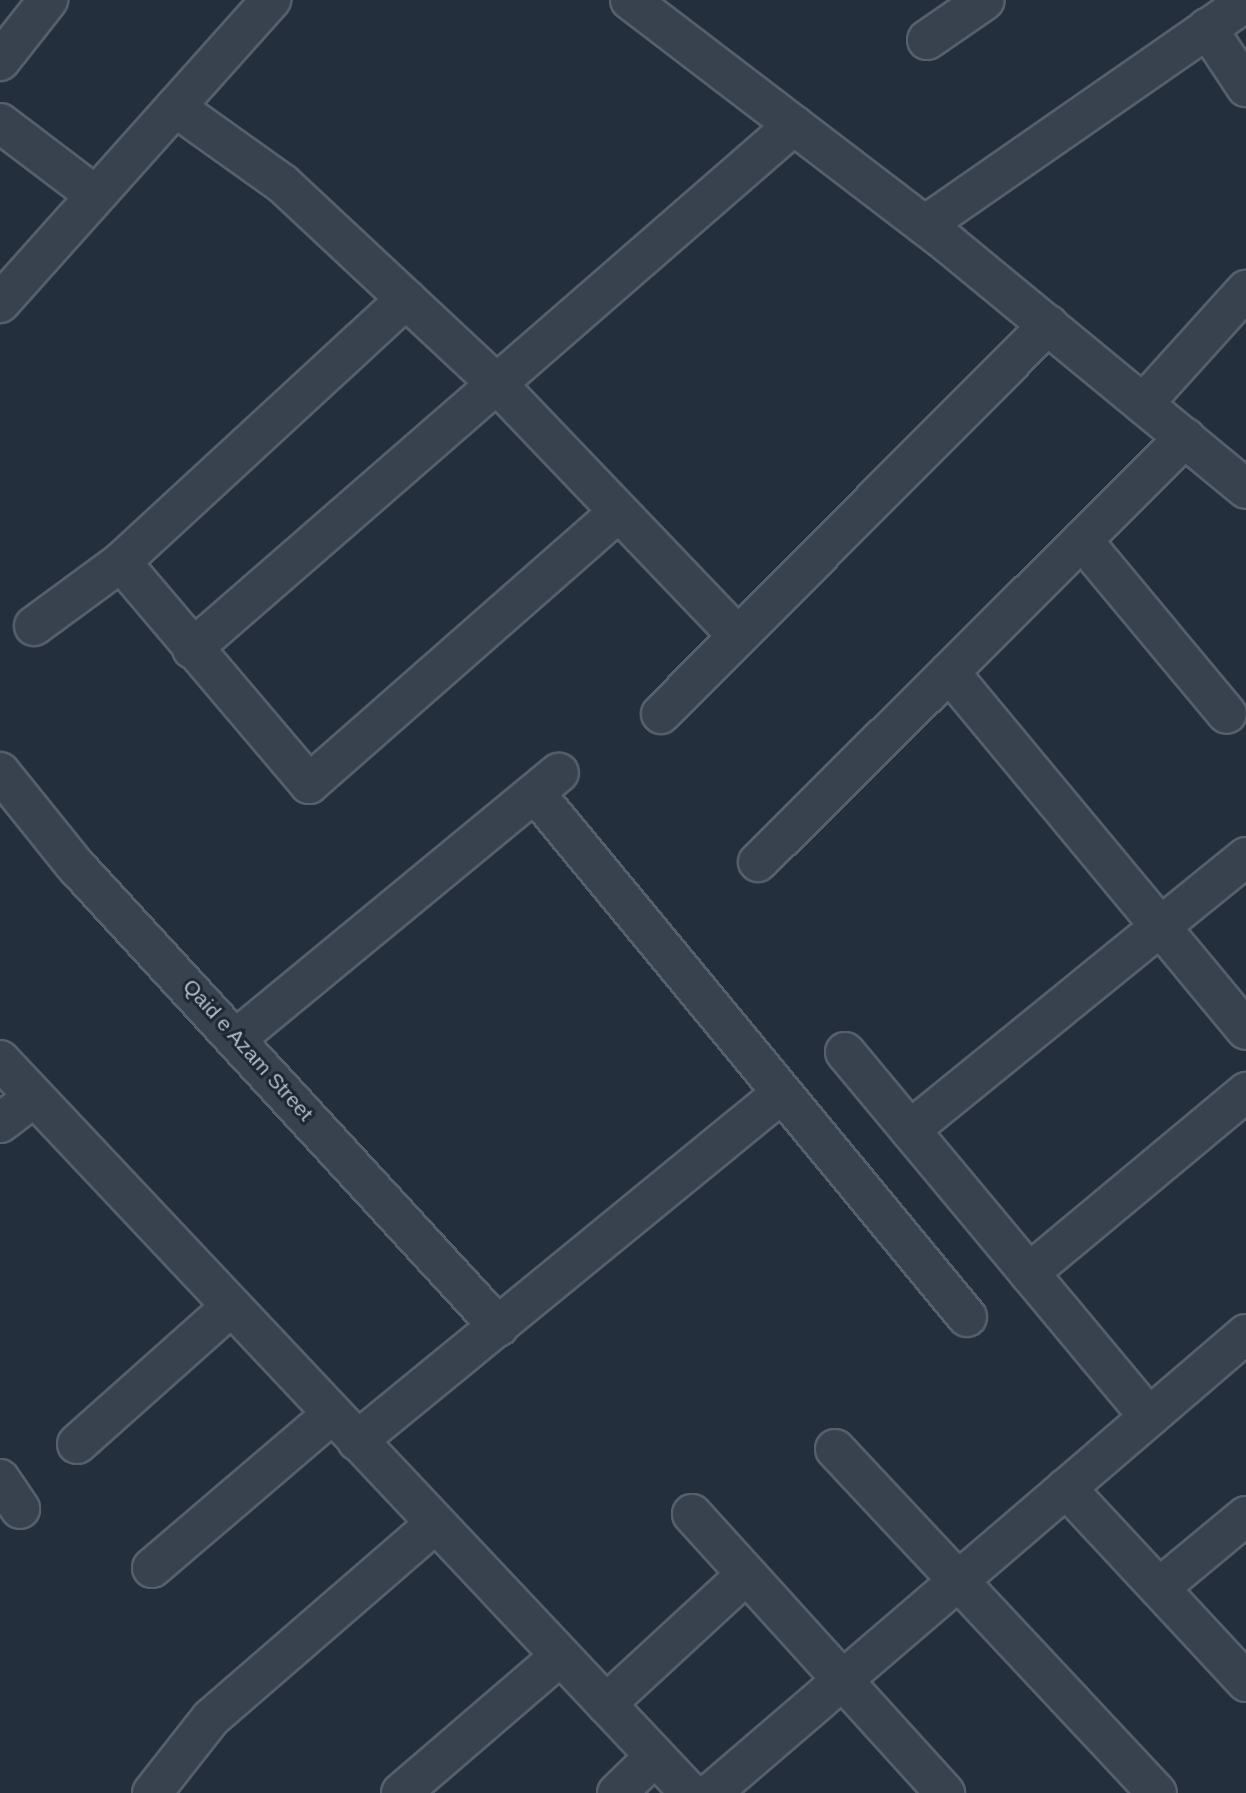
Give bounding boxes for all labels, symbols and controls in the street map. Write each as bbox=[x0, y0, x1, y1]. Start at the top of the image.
street label: Qaid e Azam Street bbox=[177, 973, 319, 1127]

